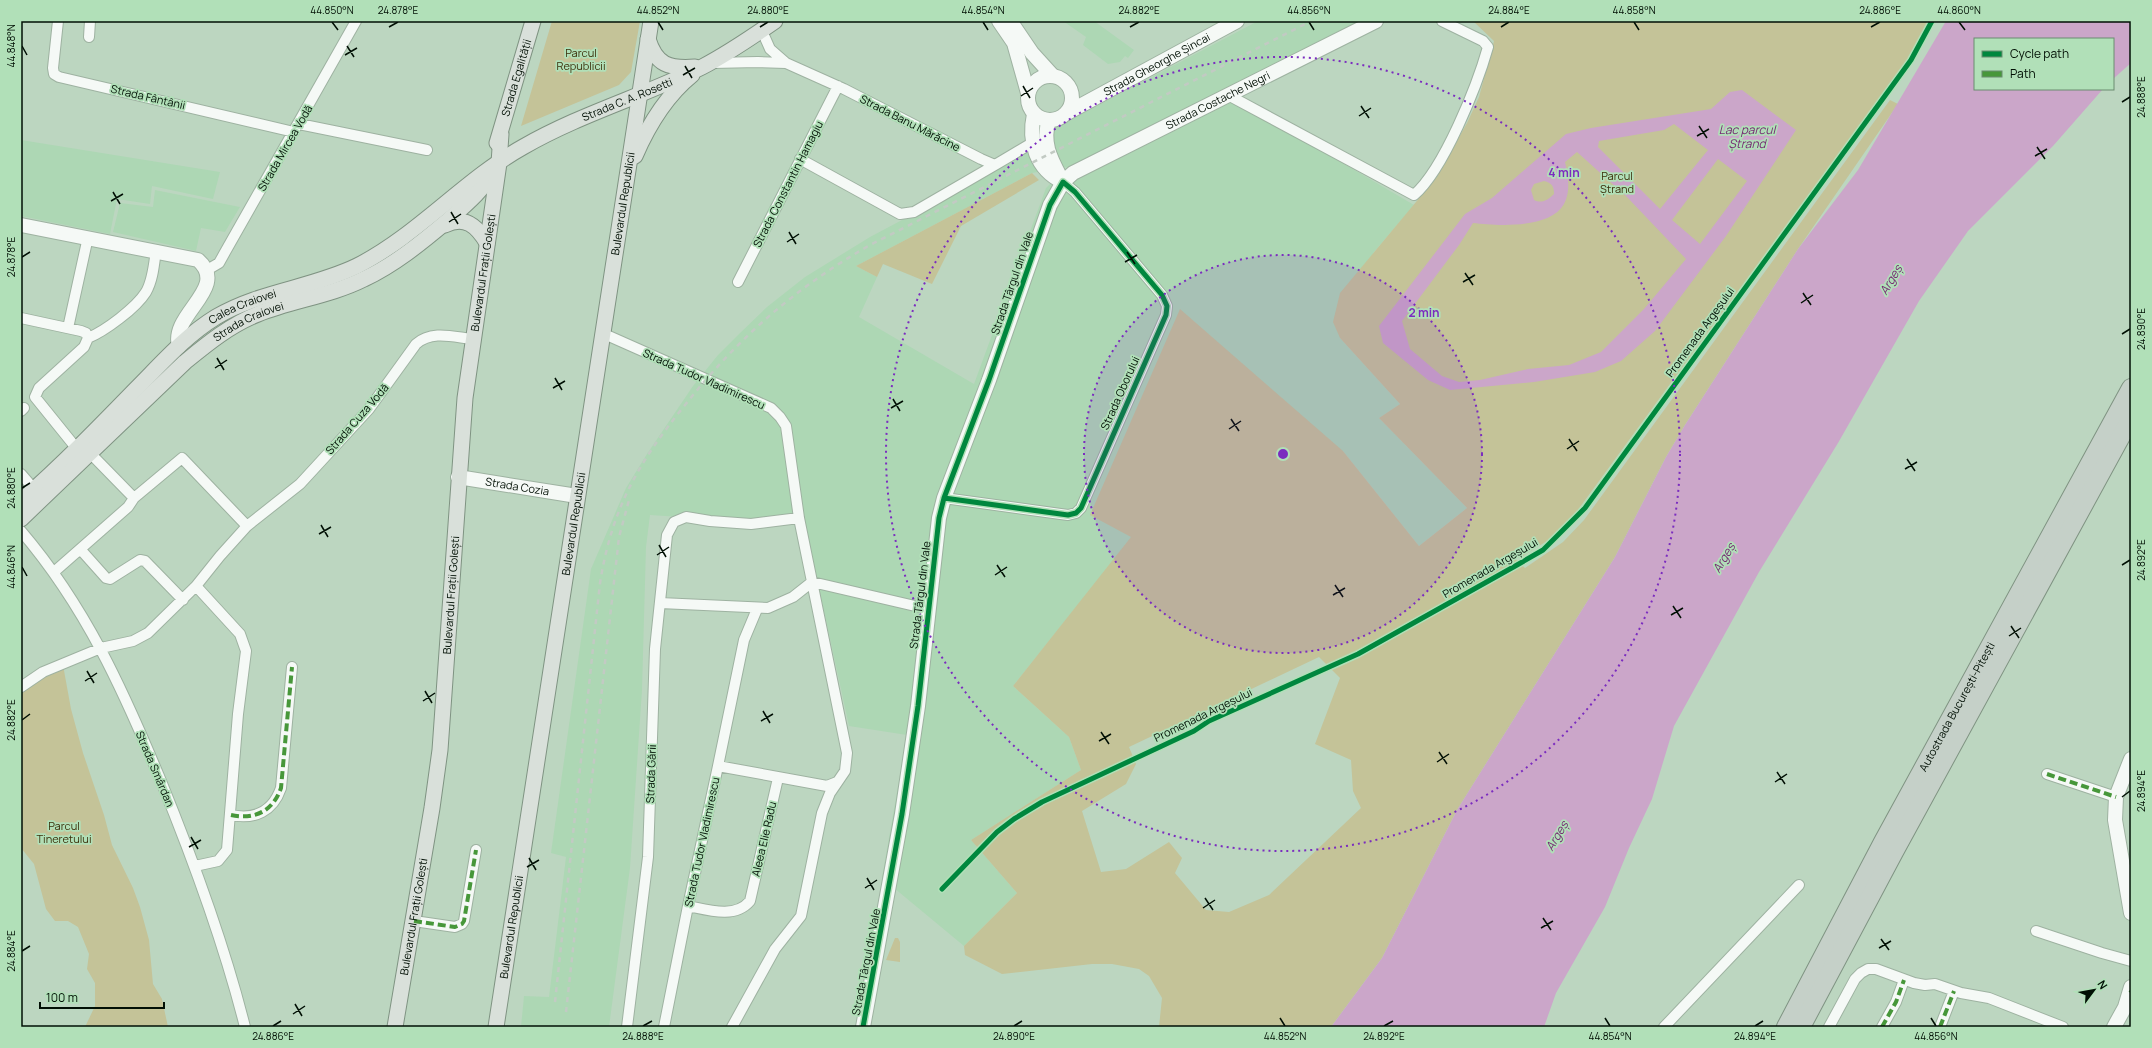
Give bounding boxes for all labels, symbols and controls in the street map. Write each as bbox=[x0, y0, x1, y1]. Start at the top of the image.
text: 44.850°N bbox=[310, 3, 354, 17]
text: 24.878°E bbox=[378, 3, 419, 17]
text: 44.852°N bbox=[637, 3, 679, 17]
text: 24.880°E bbox=[747, 3, 789, 17]
text: 44.854°N bbox=[961, 3, 1005, 17]
text: 24.882°E bbox=[1118, 3, 1160, 17]
text: 44.856°N bbox=[1287, 3, 1331, 17]
text: 24.884°E bbox=[1488, 3, 1530, 17]
text: 44.858°N bbox=[1613, 3, 1656, 17]
text: 24.886°E bbox=[1859, 3, 1901, 17]
text: 44.860°N bbox=[1937, 3, 1981, 17]
text: 44.848°N bbox=[4, 24, 18, 68]
street label: Strada Gheorghe Șincai bbox=[1100, 29, 1212, 99]
street label: Strada Egalității bbox=[497, 37, 534, 118]
legend bbox=[1974, 38, 2114, 90]
park label: Parcul Republicii bbox=[557, 45, 605, 73]
text: Cycle path bbox=[2010, 45, 2069, 62]
text: Path bbox=[2010, 65, 2036, 82]
street label: Strada Costache Negri bbox=[1163, 67, 1272, 132]
street label: Strada C. A. Rosetti bbox=[579, 74, 675, 124]
text: 24.888°E bbox=[2134, 76, 2148, 118]
street label: Strada Fântânii bbox=[109, 81, 187, 112]
street label: Strada Banu Mărăcine bbox=[858, 91, 963, 155]
street label: Strada Mircea Vodă bbox=[254, 102, 315, 194]
street label: Strada Constantin Hamagiu bbox=[749, 118, 826, 250]
water label: Lac parcul Ștrand bbox=[1719, 121, 1777, 152]
street label: Bulevardul Republicii bbox=[607, 151, 638, 256]
text: 4 min bbox=[1548, 164, 1580, 181]
park label: Parcul Ștrand bbox=[1600, 168, 1634, 196]
street label: Bulevardul Frații Golești bbox=[467, 213, 499, 332]
street label: Strada Târgul din Vale bbox=[987, 229, 1036, 337]
text: 24.878°E bbox=[4, 236, 18, 277]
water label: Argeș bbox=[1875, 260, 1907, 298]
street label: Promenada Argeșului bbox=[1662, 284, 1737, 380]
street label: Calea Craiovei bbox=[205, 285, 278, 327]
street label: Strada Craiovei bbox=[210, 298, 285, 344]
text: 2 min bbox=[1408, 304, 1440, 321]
text: 24.890°E bbox=[2134, 308, 2148, 350]
street label: Strada Tudor Vladimirescu bbox=[641, 345, 768, 412]
street label: Strada Oborului bbox=[1097, 354, 1142, 432]
street label: Strada Cuza Vodă bbox=[322, 380, 392, 457]
centre of rings bbox=[1276, 447, 1290, 461]
text: 24.880°E bbox=[4, 467, 18, 509]
street label: Bulevardul Republicii bbox=[558, 471, 588, 577]
street label: Strada Cozia bbox=[484, 473, 550, 498]
street label: Promenada Argeșului bbox=[1439, 534, 1540, 601]
street label: Bulevardul Frații Golești bbox=[439, 535, 462, 655]
water label: Argeș bbox=[1708, 538, 1740, 576]
text: 24.892°E bbox=[2134, 539, 2148, 581]
street label: Strada Târgul din Vale bbox=[905, 540, 934, 650]
text: 44.846°N bbox=[4, 545, 18, 589]
street label: Autostrada București-Pitești bbox=[1915, 639, 1998, 774]
street label: Promenada Argeșului bbox=[1151, 684, 1254, 745]
text: 24.882°E bbox=[4, 699, 18, 741]
street label: Strada Smârdan bbox=[133, 729, 178, 809]
street label: Strada Gării bbox=[642, 744, 659, 804]
text: 24.894°E bbox=[2134, 770, 2148, 812]
street label: Strada Tudor Vladimirescu bbox=[680, 776, 723, 908]
street label: Aleea Elie Radu bbox=[748, 800, 779, 878]
water label: Argeș bbox=[1541, 816, 1573, 854]
park label: Parcul Tineretului bbox=[37, 818, 91, 846]
street label: Bulevardul Frații Golești bbox=[396, 857, 430, 976]
street label: Bulevardul Republicii bbox=[496, 874, 526, 980]
street label: Strada Târgul din Vale bbox=[848, 907, 883, 1017]
text: 24.884°E bbox=[4, 930, 18, 972]
north arrow bbox=[2074, 970, 2114, 1010]
text: N bbox=[2094, 977, 2111, 992]
scale bar bbox=[40, 984, 164, 1010]
text: 100 m bbox=[46, 989, 78, 1006]
text: 24.886°E bbox=[252, 1029, 294, 1043]
text: 24.888°E bbox=[622, 1029, 664, 1043]
text: 24.890°E bbox=[993, 1029, 1035, 1043]
text: 44.852°N bbox=[1264, 1029, 1306, 1043]
text: 24.892°E bbox=[1363, 1029, 1405, 1043]
text: 44.854°N bbox=[1588, 1029, 1632, 1043]
text: 24.894°E bbox=[1734, 1029, 1776, 1043]
text: 44.856°N bbox=[1914, 1029, 1958, 1043]

